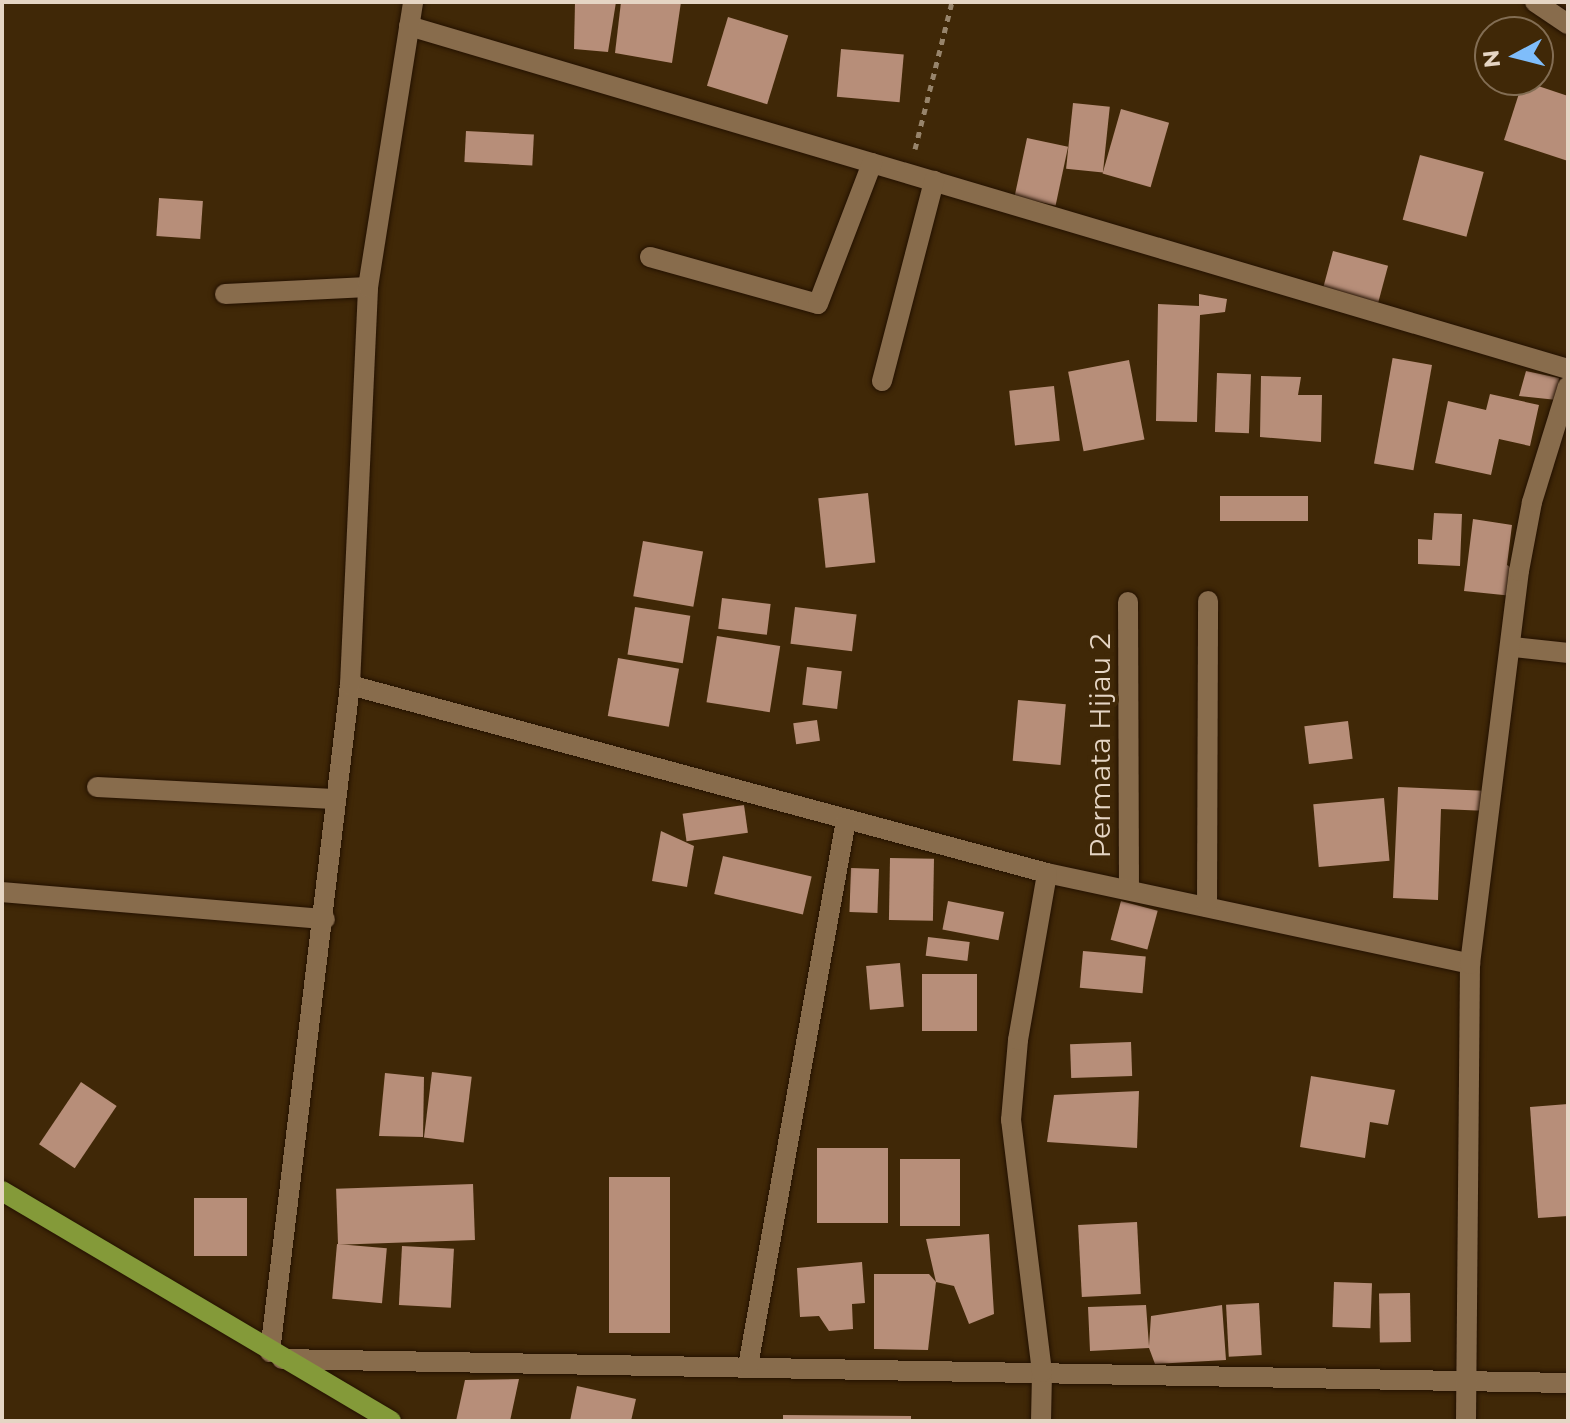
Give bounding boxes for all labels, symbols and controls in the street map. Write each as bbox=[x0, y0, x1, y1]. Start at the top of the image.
north arrow bbox=[1474, 16, 1554, 96]
text: N bbox=[1477, 48, 1506, 69]
street label: Permata Hijau 2 bbox=[1083, 633, 1117, 859]

